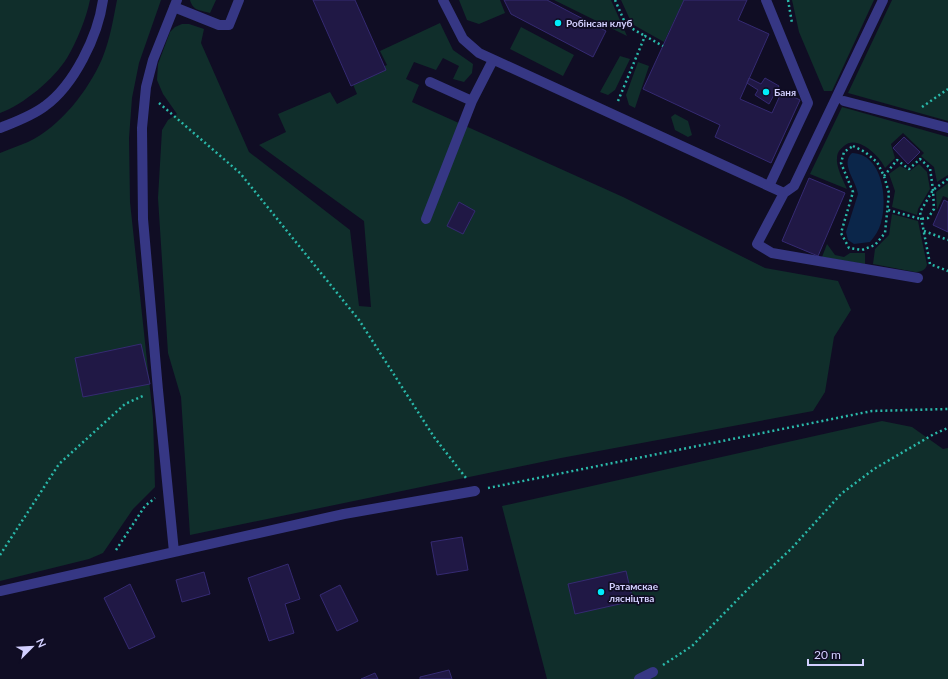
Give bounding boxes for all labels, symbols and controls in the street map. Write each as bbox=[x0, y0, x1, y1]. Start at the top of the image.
place label: Робінсан клуб bbox=[566, 17, 633, 29]
marker: Робінсан клуб bbox=[553, 18, 563, 28]
place label: Баня bbox=[774, 86, 796, 98]
marker: Баня bbox=[761, 87, 771, 97]
place label: Ратамскае лясніцтва bbox=[609, 580, 659, 604]
marker: Ратамскае лясніцтва bbox=[596, 587, 606, 597]
north arrow bbox=[12, 627, 52, 667]
text: N bbox=[34, 636, 49, 649]
scale bar bbox=[808, 641, 863, 667]
text: 20 m bbox=[814, 647, 841, 662]

